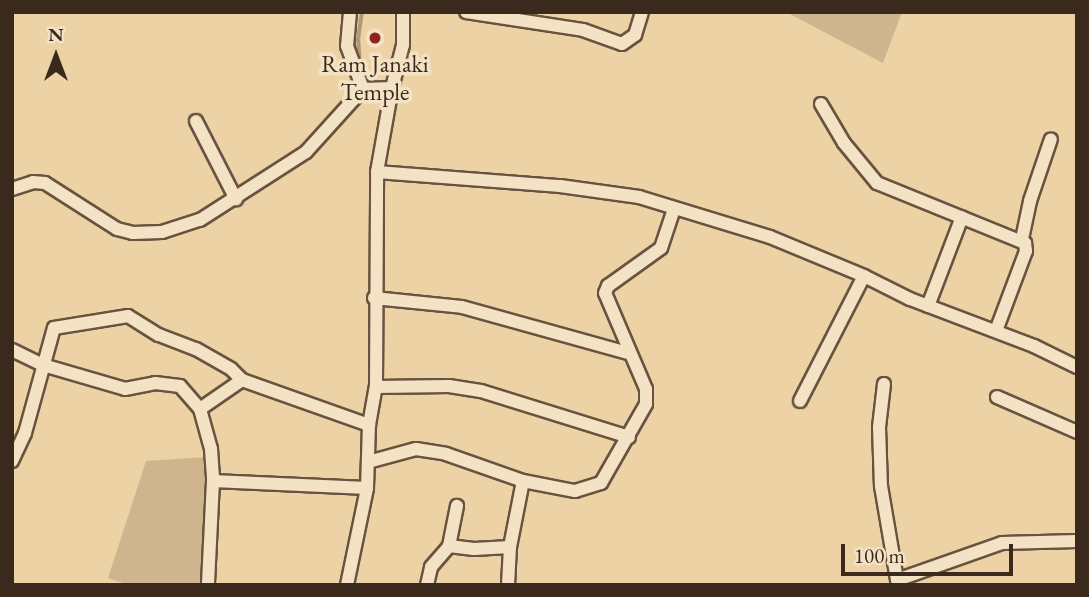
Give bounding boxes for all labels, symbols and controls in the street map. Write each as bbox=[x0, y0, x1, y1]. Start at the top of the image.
north arrow bbox=[21, 21, 91, 91]
text: N bbox=[48, 22, 64, 47]
marker: Ram Janaki Temple bbox=[367, 30, 383, 46]
place label: Ram Janaki Temple bbox=[321, 50, 429, 106]
scale bar bbox=[844, 530, 1016, 574]
text: 100 m bbox=[854, 542, 905, 569]

